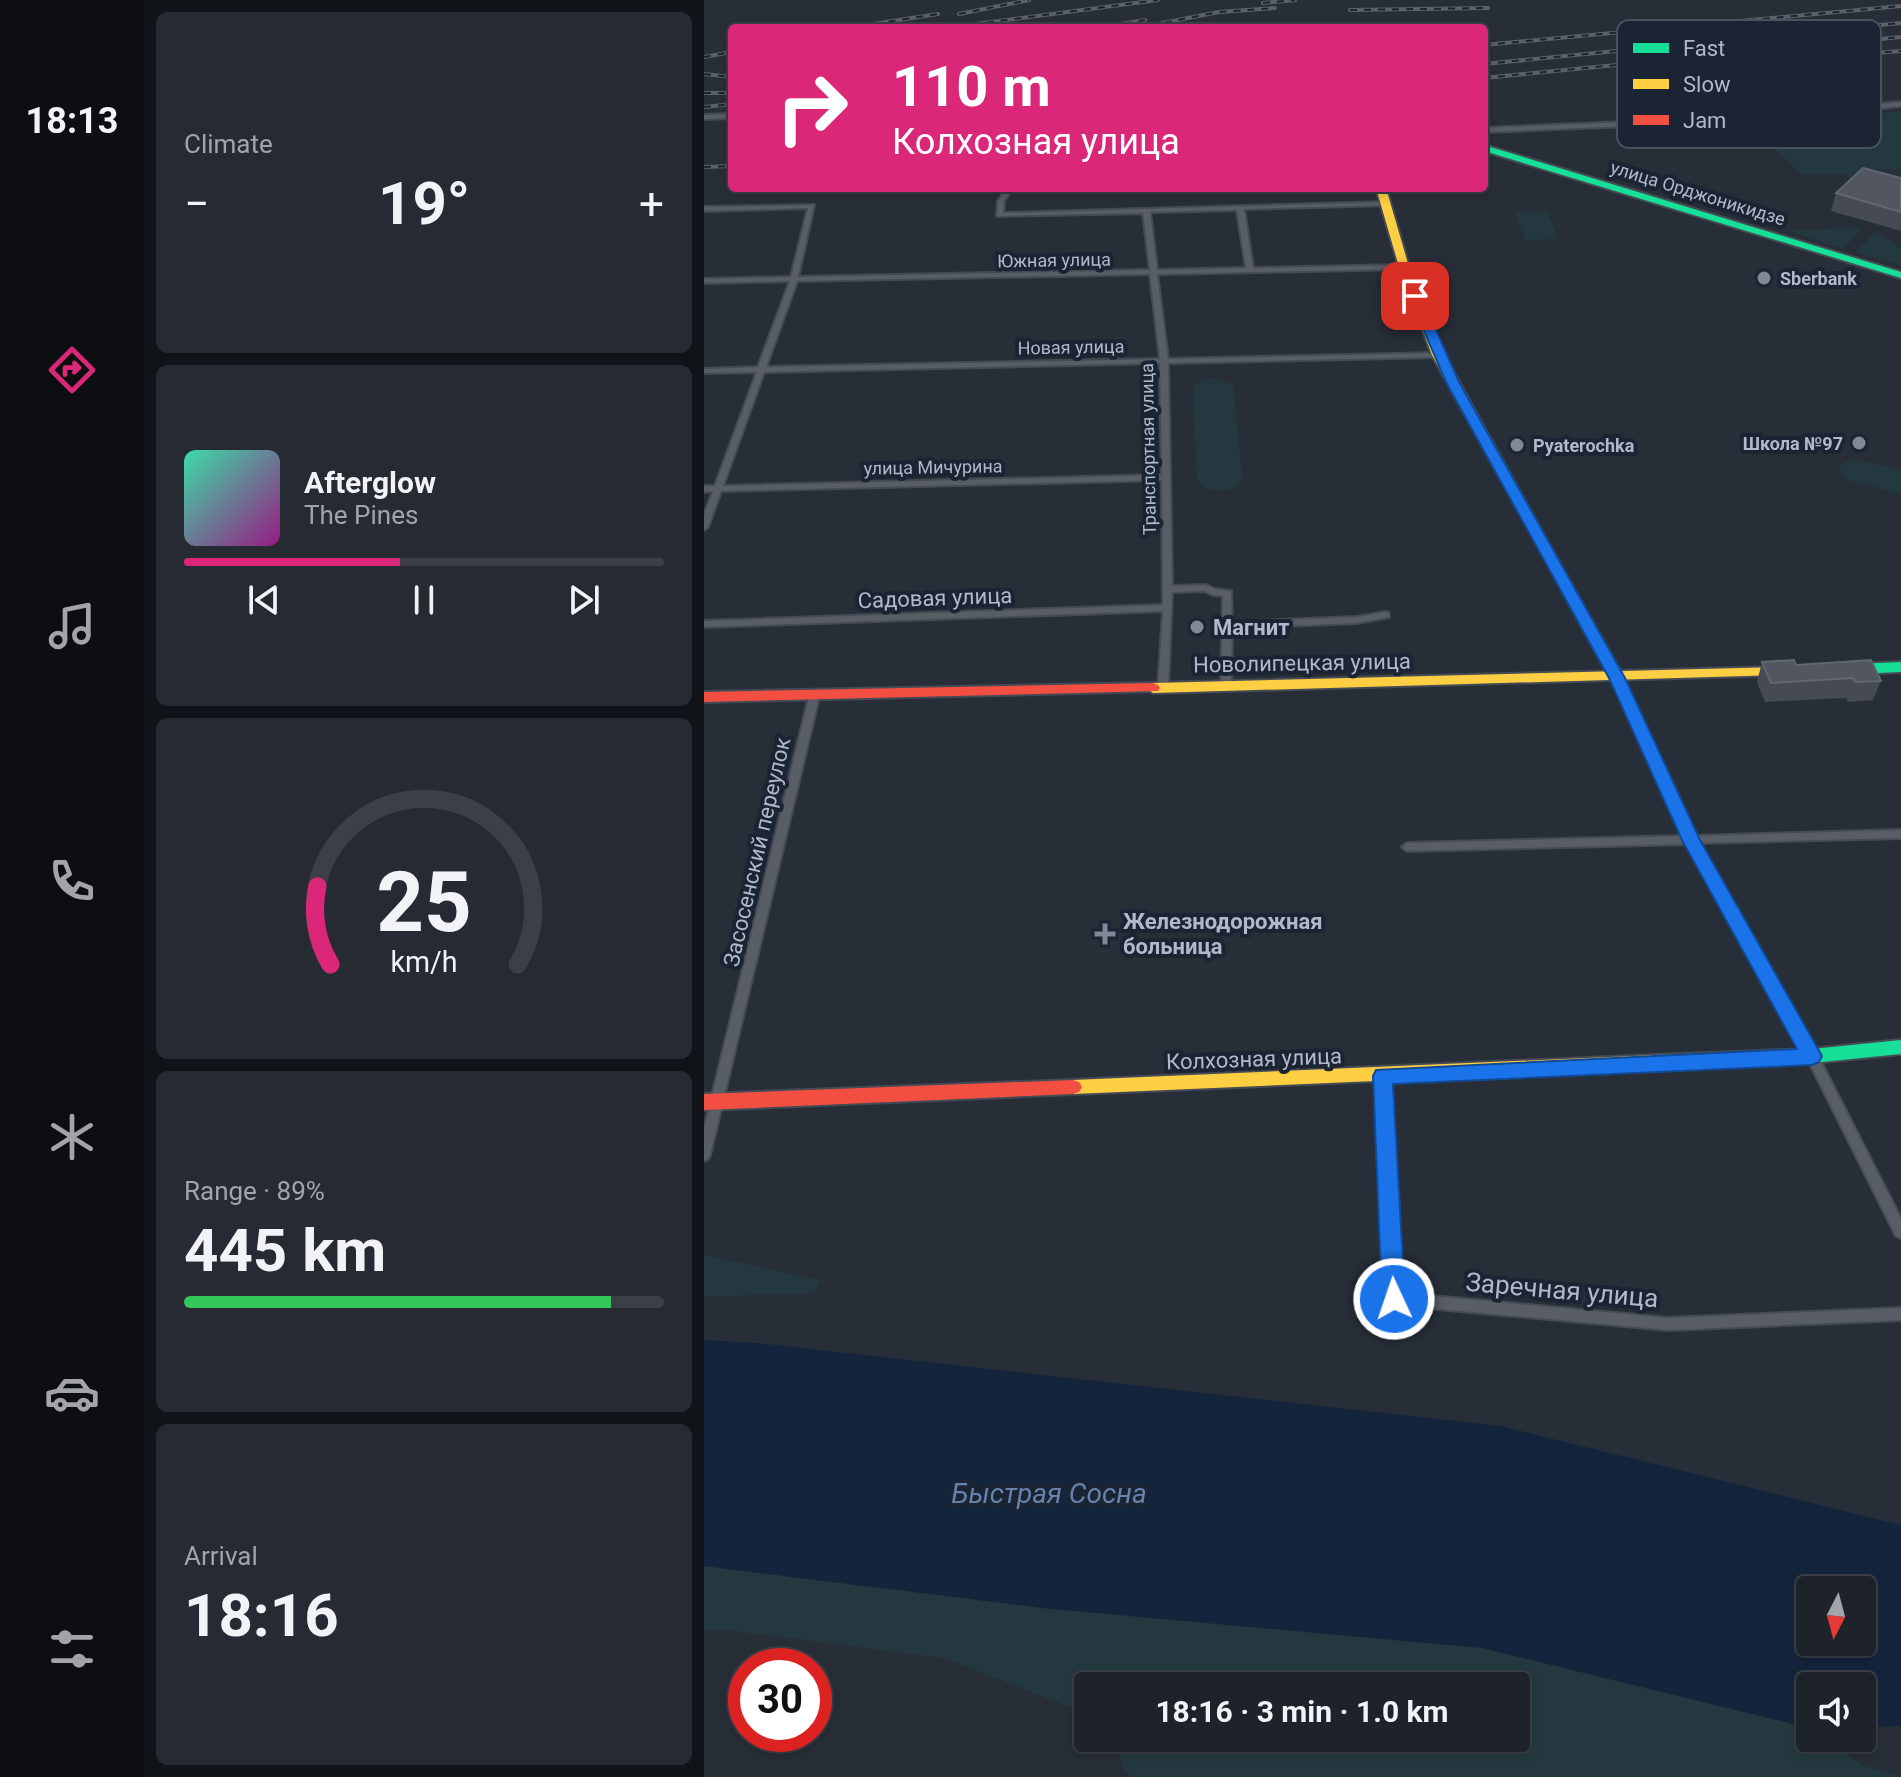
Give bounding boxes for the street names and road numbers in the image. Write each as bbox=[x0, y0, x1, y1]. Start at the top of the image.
street label: улица Орджоникидзе bbox=[1608, 156, 1788, 230]
street label: Южная улица bbox=[997, 249, 1111, 271]
street label: Новая улица bbox=[1017, 336, 1125, 358]
street label: Транспортная улица bbox=[1136, 363, 1160, 535]
street label: улица Мичурина bbox=[863, 455, 1003, 479]
street label: Садовая улица bbox=[857, 583, 1013, 613]
street label: Новолипецкая улица bbox=[1193, 649, 1411, 677]
street label: Засосенский переулок bbox=[718, 735, 796, 969]
street label: Колхозная улица bbox=[1166, 1043, 1342, 1075]
street label: Заречная улица bbox=[1464, 1267, 1660, 1313]

